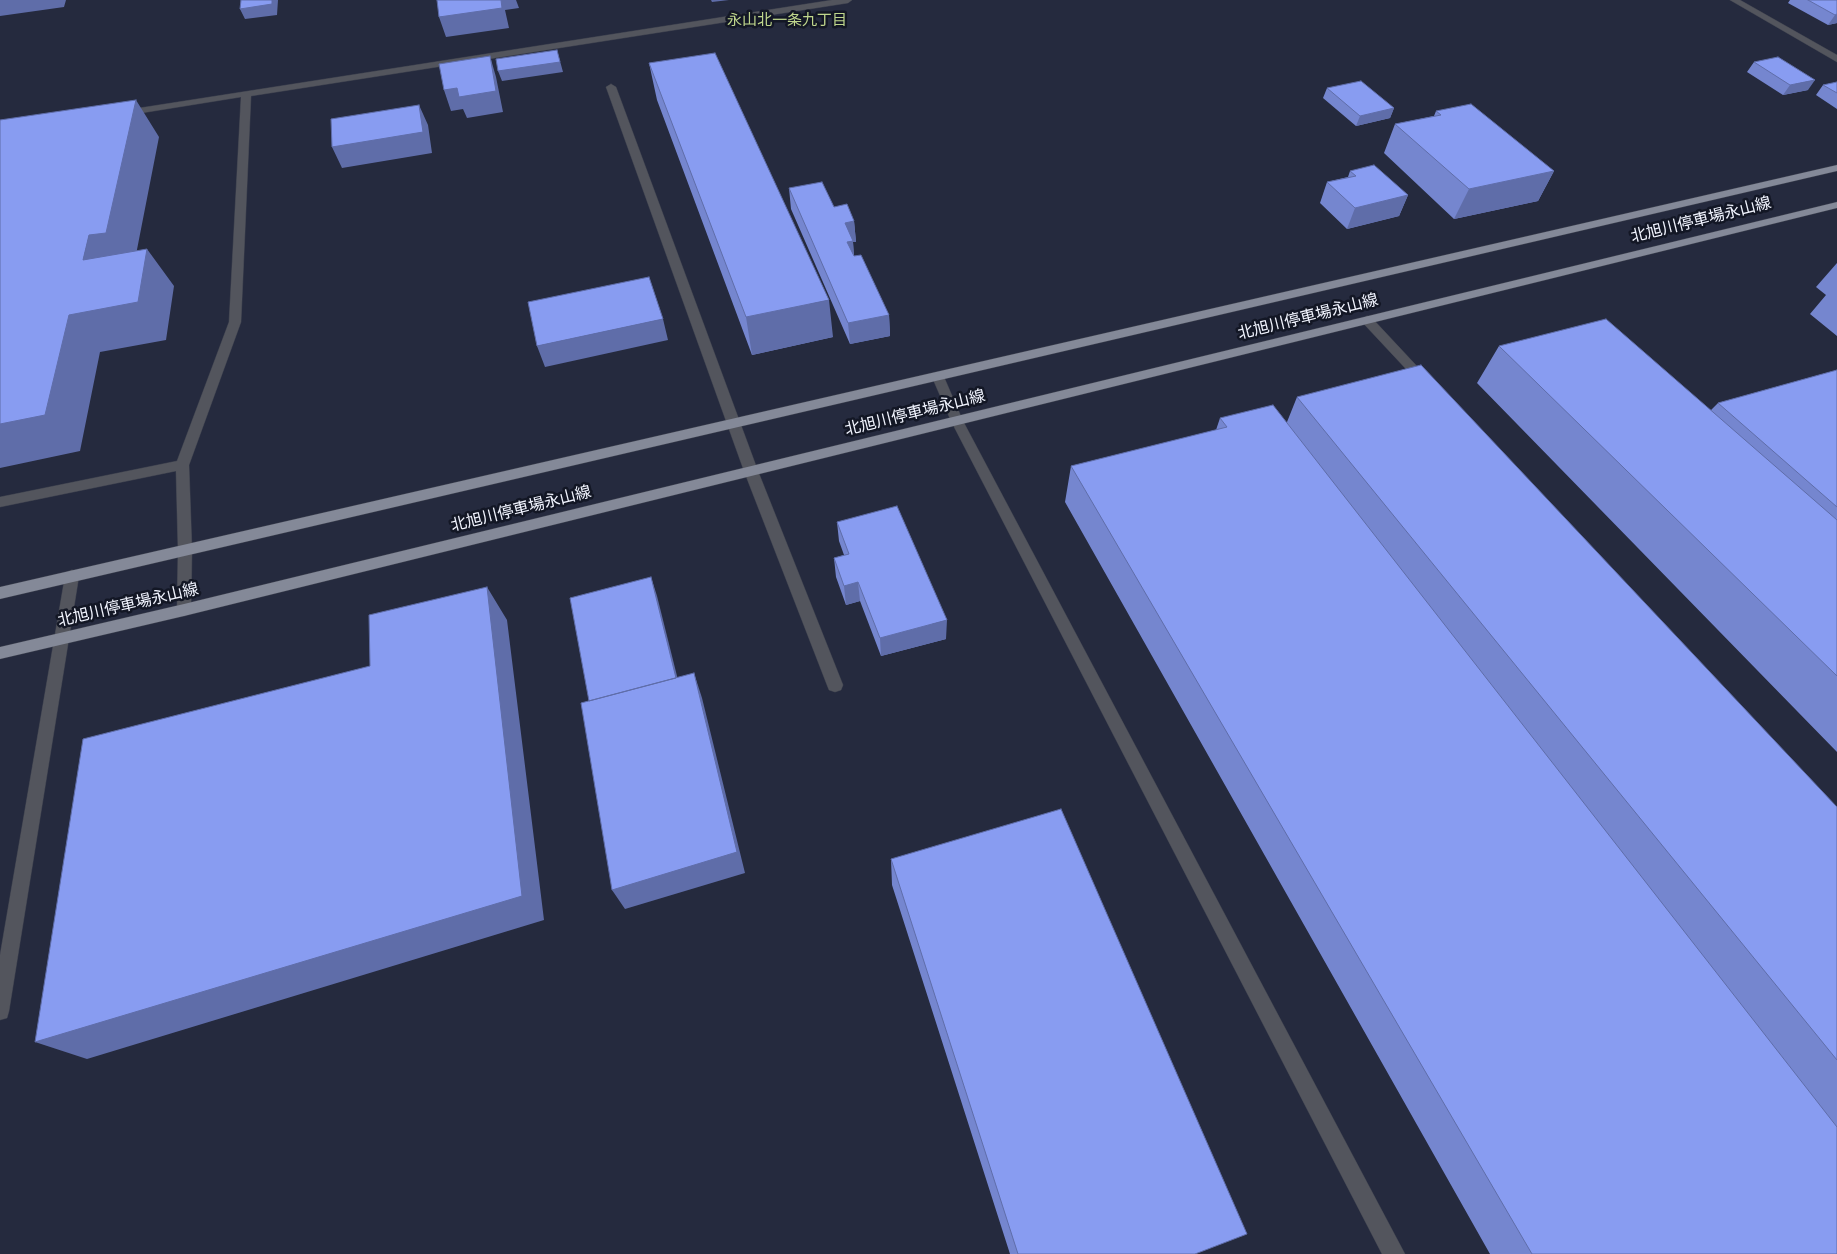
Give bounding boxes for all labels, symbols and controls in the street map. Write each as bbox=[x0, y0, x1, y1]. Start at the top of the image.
district label: 永山北一条九丁目 bbox=[727, 11, 847, 29]
street label: 北旭川停車場永山線 bbox=[1629, 193, 1773, 247]
street label: 北旭川停車場永山線 bbox=[1236, 290, 1380, 344]
street label: 北旭川停車場永山線 bbox=[843, 386, 987, 440]
street label: 北旭川停車場永山線 bbox=[449, 482, 593, 536]
street label: 北旭川停車場永山線 bbox=[56, 579, 200, 631]

